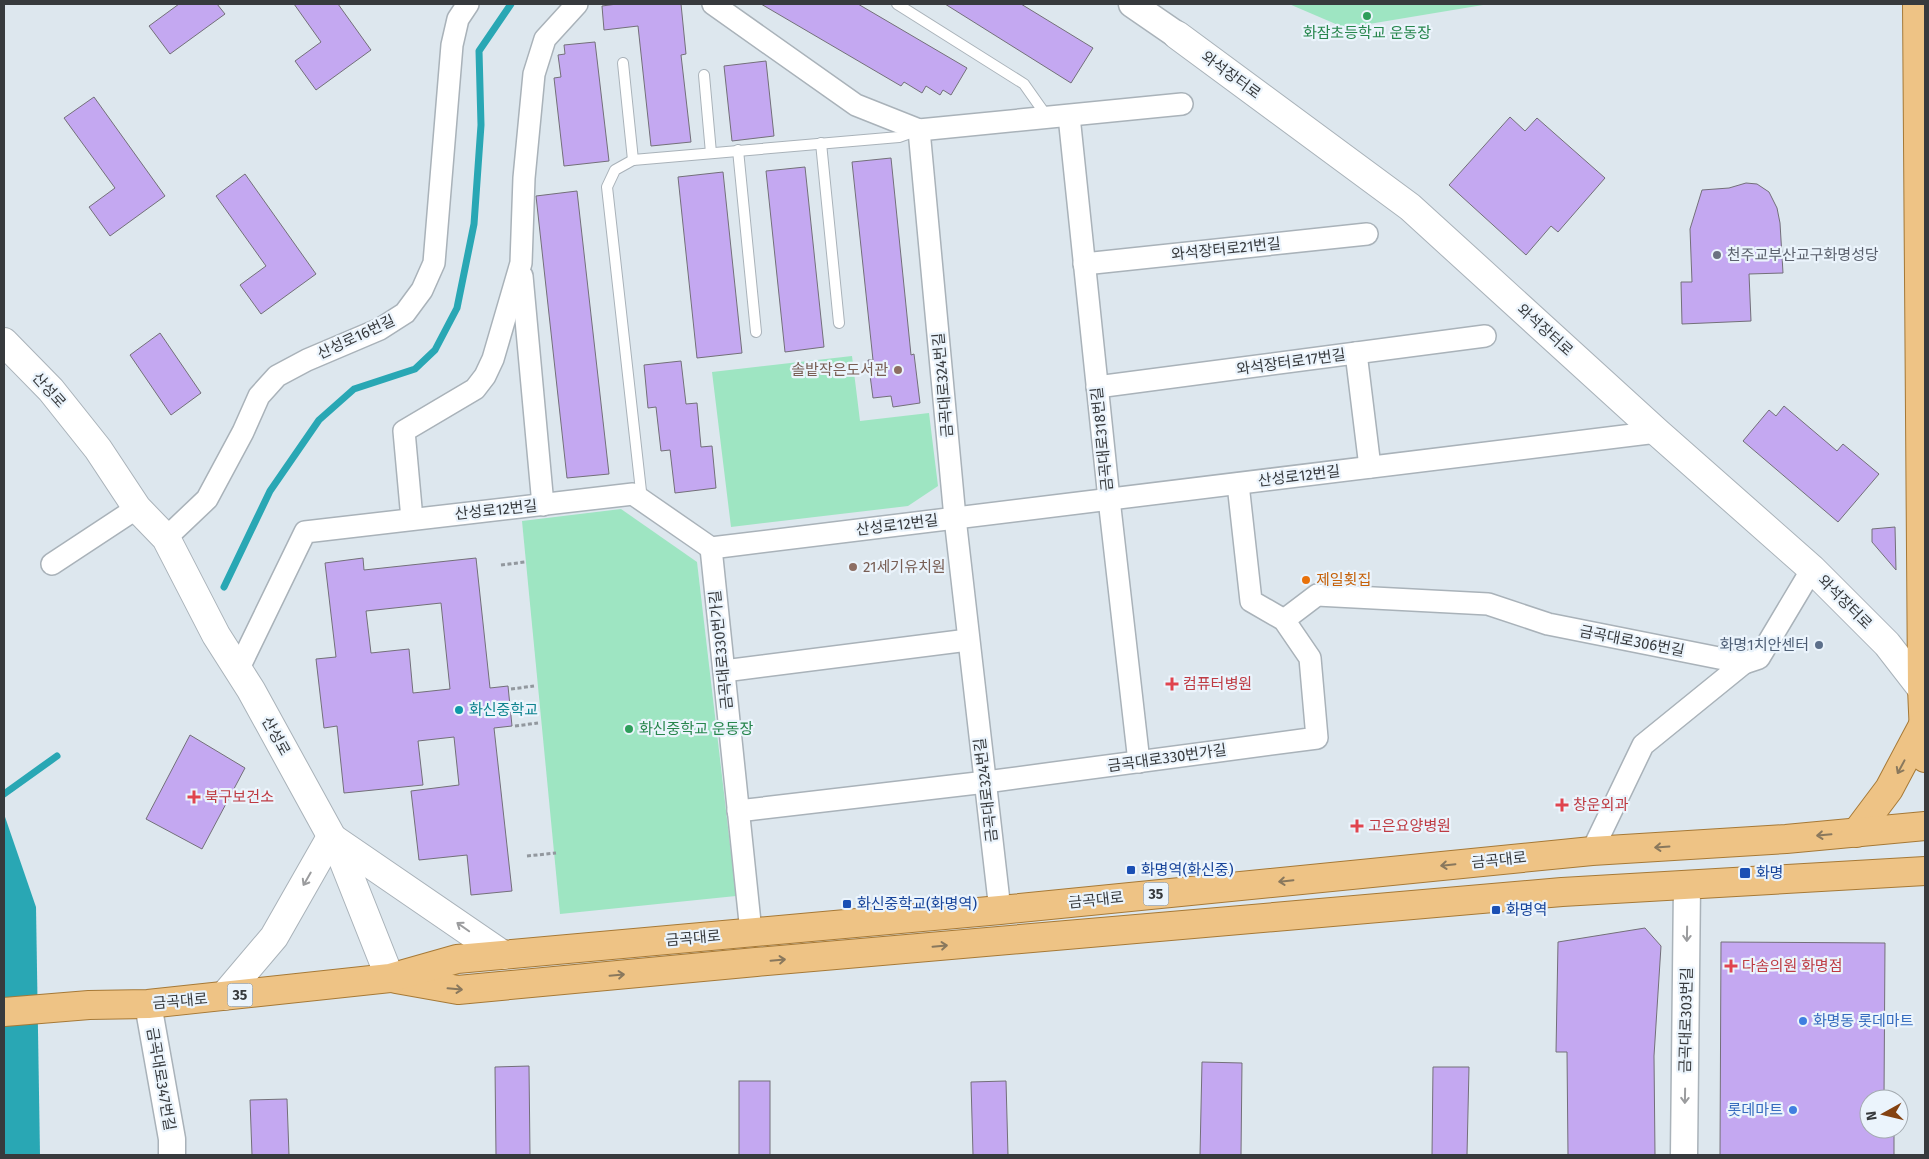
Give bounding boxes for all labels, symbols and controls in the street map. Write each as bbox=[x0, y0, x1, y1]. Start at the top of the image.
marker: 화잠초등학교 운동장 bbox=[1361, 10, 1373, 22]
place label: 화잠초등학교 운동장 bbox=[1303, 24, 1431, 42]
street label: 와석장터로 bbox=[1198, 47, 1264, 103]
street label: 와석장터로21번길 bbox=[1170, 234, 1282, 264]
place label: 천주교부산교구화명성당 bbox=[1727, 246, 1879, 264]
marker: 천주교부산교구화명성당 bbox=[1711, 249, 1723, 261]
street label: 와석장터로 bbox=[1513, 300, 1577, 360]
street label: 산성로16번길 bbox=[314, 311, 398, 363]
street label: 금곡대로324번길 bbox=[929, 332, 957, 438]
street label: 와석장터로17번길 bbox=[1235, 345, 1347, 379]
place label: 솔밭작은도서관 bbox=[791, 361, 888, 379]
marker: 솔밭작은도서관 bbox=[892, 364, 904, 376]
street label: 산성로 bbox=[28, 369, 70, 411]
street label: 금곡대로318번길 bbox=[1088, 386, 1116, 492]
street label: 산성로12번길 bbox=[1257, 462, 1341, 490]
street label: 산성로12번길 bbox=[454, 497, 538, 523]
street label: 산성로12번길 bbox=[855, 511, 939, 539]
place label: 21세기유치원 bbox=[863, 558, 946, 576]
marker: 21세기유치원 bbox=[847, 561, 859, 573]
place label: 제일횟집 bbox=[1316, 571, 1371, 589]
street label: 와석장터로 bbox=[1814, 571, 1876, 633]
marker: 제일횟집 bbox=[1300, 574, 1312, 586]
street label: 금곡대로330번가길 bbox=[706, 589, 736, 711]
street label: 금곡대로306번길 bbox=[1578, 622, 1686, 660]
place label: 화명1치안센터 bbox=[1720, 636, 1809, 654]
marker: 화명1치안센터 bbox=[1813, 639, 1825, 651]
place label: 컴퓨터병원 bbox=[1183, 675, 1252, 693]
marker: 컴퓨터병원 bbox=[1165, 677, 1179, 691]
place label: 화신중학교 bbox=[469, 701, 538, 719]
marker: 화신중학교 bbox=[453, 704, 465, 716]
street label: 산성로 bbox=[258, 714, 294, 758]
place label: 화신중학교 운동장 bbox=[639, 720, 754, 738]
marker: 화신중학교 운동장 bbox=[623, 723, 635, 735]
street label: 금곡대로324번길 bbox=[971, 737, 1001, 843]
street label: 금곡대로330번가길 bbox=[1106, 741, 1228, 775]
one-way arrow bbox=[1896, 759, 1906, 774]
place label: 북구보건소 bbox=[205, 788, 274, 806]
marker: 북구보건소 bbox=[187, 790, 201, 804]
place label: 창운외과 bbox=[1573, 796, 1628, 814]
marker: 창운외과 bbox=[1555, 798, 1569, 812]
place label: 고은요양병원 bbox=[1368, 817, 1451, 835]
marker: 고은요양병원 bbox=[1350, 819, 1364, 833]
one-way arrow bbox=[1817, 831, 1833, 840]
one-way arrow bbox=[1655, 842, 1671, 851]
street label: 금곡대로 bbox=[1471, 848, 1527, 872]
place label: 화명역(화신중) bbox=[1141, 861, 1234, 879]
one-way arrow bbox=[1440, 861, 1456, 870]
marker: 화명역(화신중) bbox=[1125, 864, 1137, 876]
place label: 화명 bbox=[1756, 864, 1784, 882]
marker: 화명 bbox=[1738, 866, 1752, 880]
one-way arrow bbox=[302, 872, 312, 887]
one-way arrow bbox=[1279, 876, 1295, 886]
road number: 35 bbox=[1144, 882, 1168, 906]
street label: 금곡대로 bbox=[1068, 888, 1124, 912]
place label: 화신중학교(화명역) bbox=[857, 895, 977, 913]
marker: 화신중학교(화명역) bbox=[841, 898, 853, 910]
place label: 화명역 bbox=[1506, 901, 1547, 919]
marker: 화명역 bbox=[1490, 904, 1502, 916]
one-way arrow bbox=[456, 922, 470, 932]
one-way arrow bbox=[1682, 925, 1692, 941]
street label: 금곡대로 bbox=[665, 927, 721, 949]
one-way arrow bbox=[932, 941, 948, 951]
one-way arrow bbox=[770, 955, 786, 965]
place label: 다솜의원 화명점 bbox=[1742, 957, 1843, 975]
marker: 다솜의원 화명점 bbox=[1724, 959, 1738, 973]
street label: 금곡대로303번길 bbox=[1676, 967, 1696, 1073]
one-way arrow bbox=[608, 970, 624, 980]
road number: 35 bbox=[228, 984, 252, 1006]
one-way arrow bbox=[447, 984, 463, 994]
street label: 금곡대로 bbox=[152, 990, 208, 1012]
place label: 화명동 롯데마트 bbox=[1813, 1012, 1914, 1030]
marker: 화명동 롯데마트 bbox=[1797, 1015, 1809, 1027]
street label: 금곡대로347번길 bbox=[143, 1026, 179, 1132]
one-way arrow bbox=[1680, 1088, 1690, 1104]
north arrow bbox=[1859, 1089, 1909, 1139]
place label: 롯데마트 bbox=[1728, 1101, 1783, 1119]
marker: 롯데마트 bbox=[1787, 1104, 1799, 1116]
text: N bbox=[1863, 1110, 1881, 1122]

